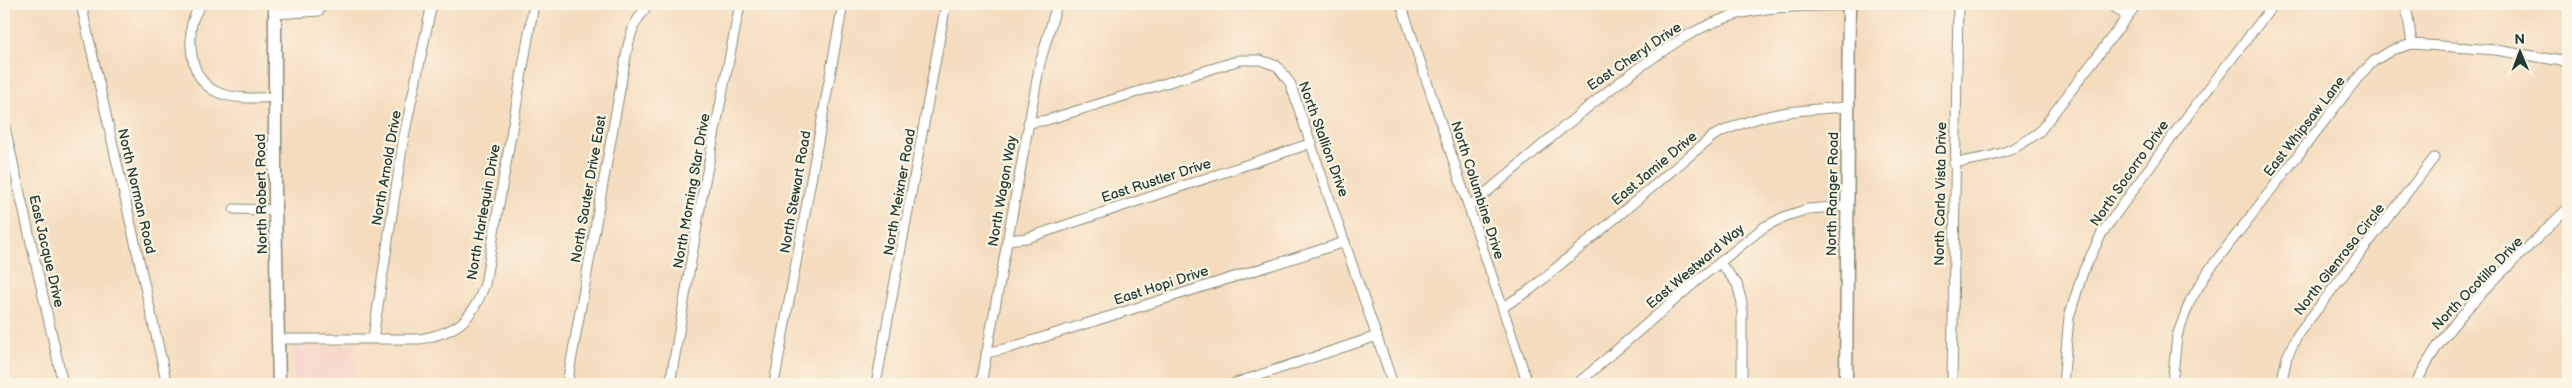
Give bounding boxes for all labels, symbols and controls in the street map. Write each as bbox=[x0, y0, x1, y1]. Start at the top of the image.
street label: East Cheryl Drive bbox=[1584, 19, 1685, 94]
north arrow bbox=[2494, 28, 2544, 78]
text: N bbox=[2514, 31, 2525, 48]
street label: East Whipsaw Lane bbox=[2260, 73, 2349, 180]
street label: North Stallion Drive bbox=[1295, 79, 1352, 199]
street label: North Arnold Drive bbox=[368, 109, 405, 227]
street label: North Morning Star Drive bbox=[669, 112, 714, 270]
street label: North Sauter Drive East bbox=[567, 113, 610, 264]
street label: North Socorro Drive bbox=[2086, 117, 2172, 230]
street label: North Columbine Drive bbox=[1447, 119, 1508, 261]
street label: North Carla Vista Drive bbox=[1931, 122, 1950, 266]
street label: North Norman Road bbox=[114, 127, 159, 255]
street label: North Meixner Road bbox=[880, 127, 919, 257]
street label: East Jamie Drive bbox=[1608, 128, 1700, 209]
street label: North Stewart Road bbox=[776, 129, 815, 255]
street label: North Ranger Road bbox=[1823, 132, 1842, 256]
street label: North Robert Road bbox=[252, 133, 271, 255]
street label: North Wagon Way bbox=[984, 134, 1021, 248]
street label: North Harlequin Drive bbox=[463, 143, 504, 281]
street label: East Rustler Drive bbox=[1099, 155, 1213, 206]
street label: East Jacque Drive bbox=[25, 193, 68, 309]
street label: North Glenrosa Circle bbox=[2290, 200, 2388, 319]
street label: East Westward Way bbox=[1643, 220, 1748, 312]
street label: North Ocotillo Drive bbox=[2428, 233, 2526, 334]
street label: East Hopi Drive bbox=[1112, 262, 1211, 309]

